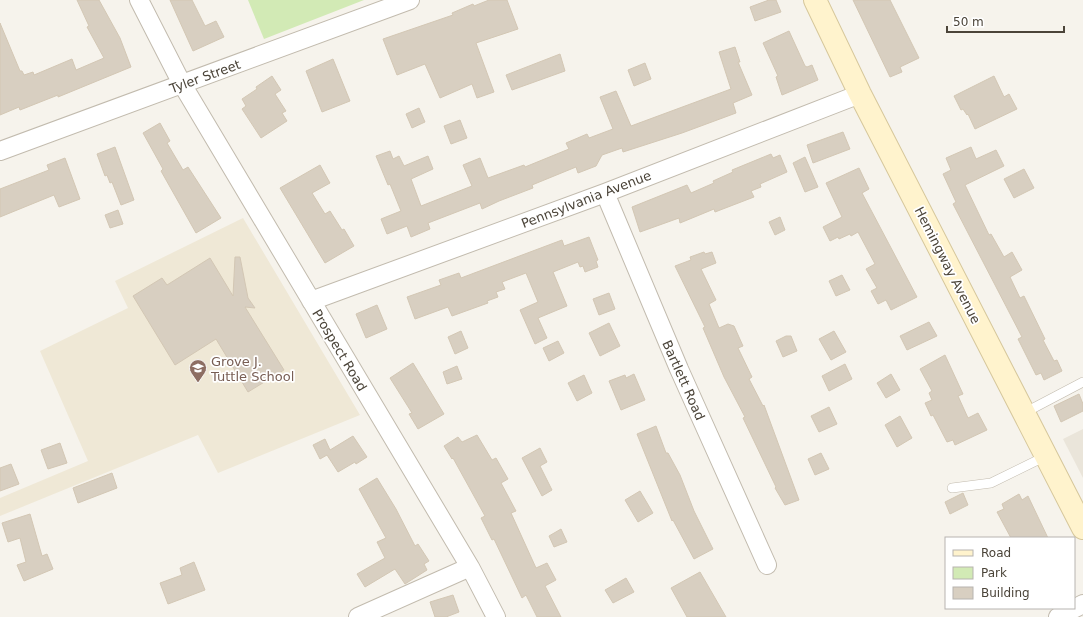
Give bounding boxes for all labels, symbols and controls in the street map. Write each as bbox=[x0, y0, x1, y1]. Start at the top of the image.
scale bar bbox=[947, 8, 1064, 34]
text: 50 m bbox=[953, 15, 984, 29]
street label: Tyler Street bbox=[167, 57, 243, 97]
street label: Pennsylvania Avenue bbox=[519, 168, 653, 231]
street label: Hemingway Avenue bbox=[912, 204, 984, 326]
street label: Prospect Road bbox=[309, 307, 370, 394]
street label: Bartlett Road bbox=[659, 338, 708, 422]
place label: Grove J. Tuttle School bbox=[210, 354, 294, 384]
school or university icon: Grove J. Tuttle School bbox=[188, 358, 208, 383]
legend bbox=[945, 537, 1075, 609]
text: Road bbox=[981, 546, 1011, 560]
text: Park bbox=[981, 566, 1007, 580]
text: Building bbox=[981, 586, 1030, 600]

